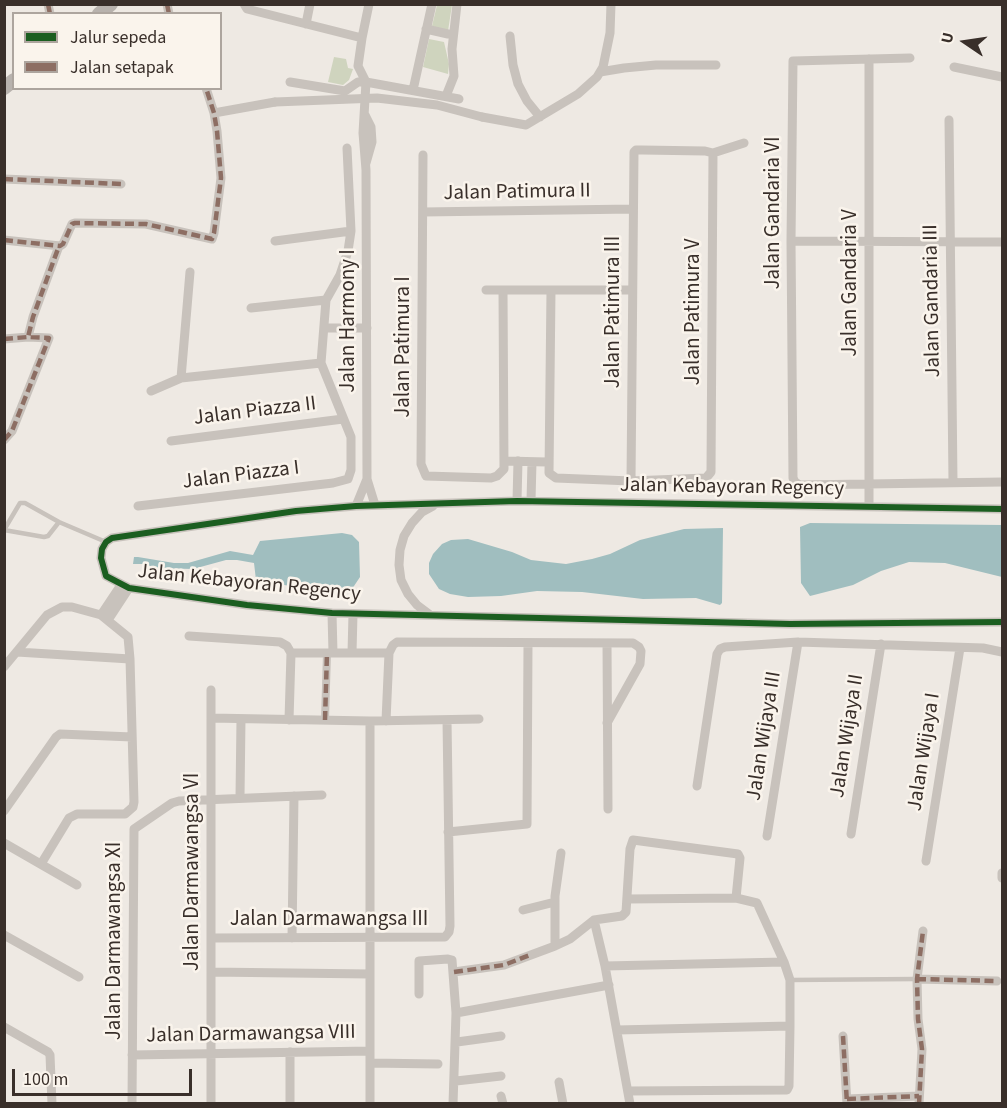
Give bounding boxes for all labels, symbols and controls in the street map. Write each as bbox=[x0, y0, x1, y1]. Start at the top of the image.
legend bbox=[12, 12, 222, 90]
north arrow bbox=[935, 12, 995, 72]
text: Jalur sepeda bbox=[70, 25, 166, 50]
text: U bbox=[936, 30, 959, 46]
text: Jalan setapak bbox=[70, 55, 174, 80]
street label: Jalan Gandaria VI bbox=[761, 136, 787, 290]
street label: Jalan Patimura II bbox=[443, 179, 591, 207]
street label: Jalan Gandaria V bbox=[838, 209, 864, 357]
street label: Jalan Gandaria III bbox=[919, 224, 947, 378]
street label: Jalan Patimura III bbox=[601, 236, 627, 388]
street label: Jalan Patimura V bbox=[681, 238, 707, 386]
street label: Jalan Harmony I bbox=[336, 249, 362, 393]
street label: Jalan Patimura I bbox=[391, 276, 417, 418]
street label: Jalan Piazza II bbox=[192, 392, 318, 432]
street label: Jalan Piazza I bbox=[181, 456, 301, 496]
street label: Jalan Kebayoran Regency bbox=[620, 473, 844, 503]
street label: Jalan Kebayoran Regency bbox=[136, 560, 362, 608]
street label: Jalan Wijaya III bbox=[742, 670, 788, 802]
street label: Jalan Wijaya II bbox=[826, 672, 870, 800]
street label: Jalan Wijaya I bbox=[903, 691, 947, 813]
street label: Jalan Darmawangsa VI bbox=[180, 773, 206, 971]
street label: Jalan Darmawangsa XI bbox=[102, 842, 128, 1040]
street label: Jalan Darmawangsa III bbox=[230, 907, 428, 933]
street label: Jalan Darmawangsa VIII bbox=[146, 1021, 356, 1049]
scale bar bbox=[15, 1057, 195, 1095]
text: 100 m bbox=[23, 1067, 68, 1092]

